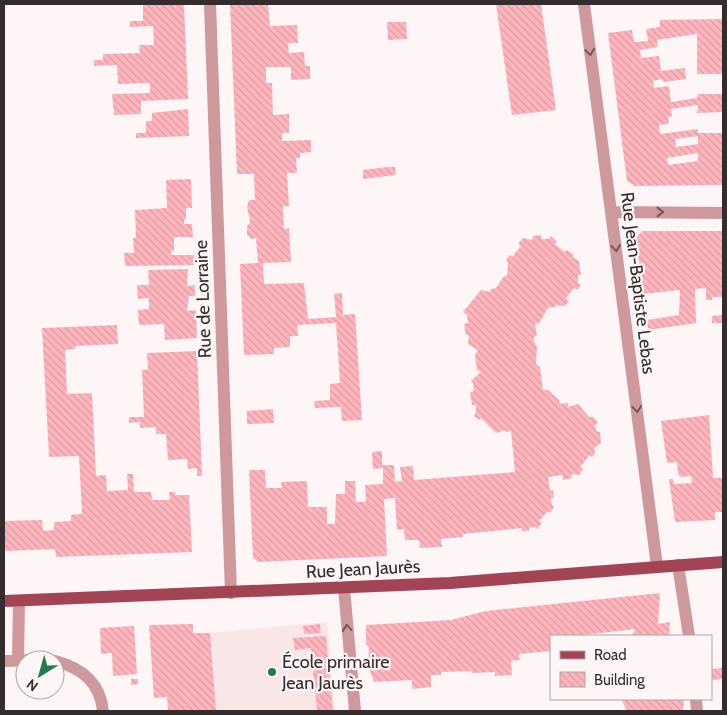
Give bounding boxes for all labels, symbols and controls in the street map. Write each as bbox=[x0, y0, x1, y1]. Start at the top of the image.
one-way arrow bbox=[584, 48, 595, 56]
street label: Rue Jean-Baptiste Lebas bbox=[616, 191, 660, 375]
one-way arrow bbox=[656, 207, 664, 218]
street label: Rue de Lorraine bbox=[190, 239, 216, 359]
one-way arrow bbox=[610, 244, 621, 252]
one-way arrow bbox=[631, 405, 642, 413]
street label: Rue Jean Jaurès bbox=[305, 555, 421, 583]
one-way arrow bbox=[342, 624, 353, 632]
legend bbox=[550, 635, 712, 700]
text: Road bbox=[594, 646, 627, 664]
north arrow bbox=[15, 650, 65, 700]
place label: École primaire Jean Jaurès bbox=[281, 651, 390, 694]
marker: École primaire Jean Jaurès bbox=[266, 666, 278, 678]
text: Building bbox=[594, 671, 645, 689]
text: N bbox=[23, 675, 42, 696]

